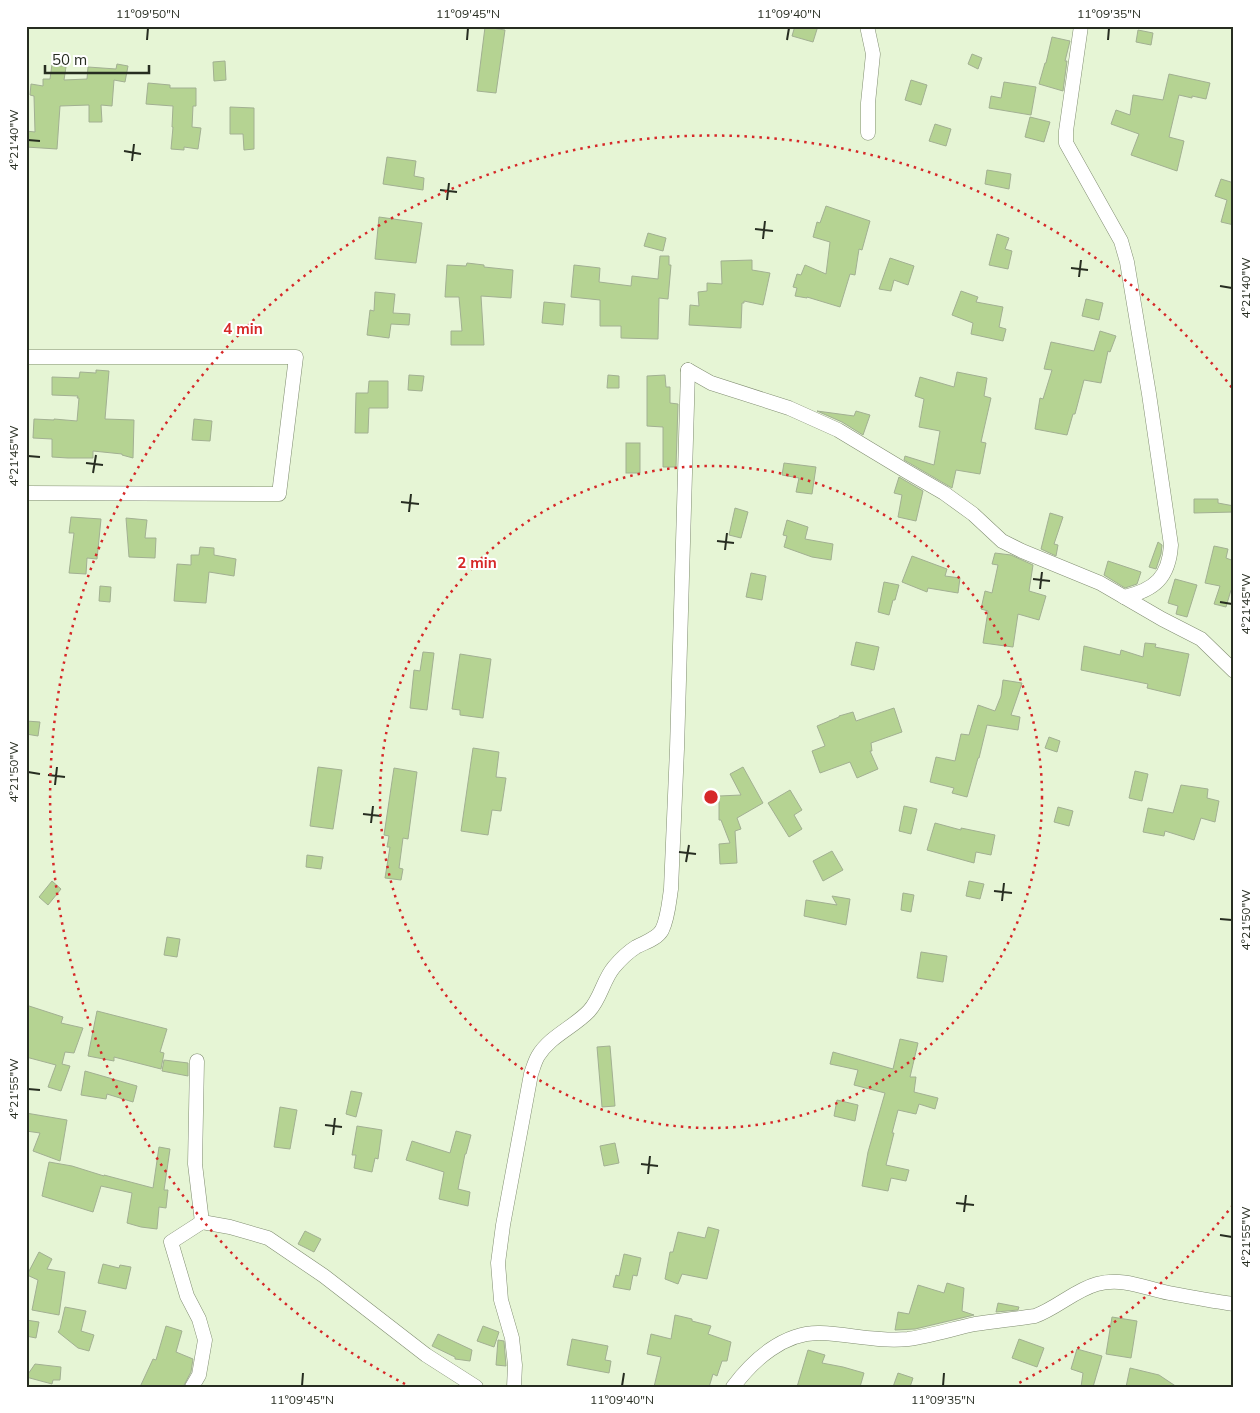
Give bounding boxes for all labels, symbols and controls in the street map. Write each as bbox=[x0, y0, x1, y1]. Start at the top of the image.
text: 11°09'50"N bbox=[116, 6, 180, 21]
text: 11°09'45"N bbox=[436, 6, 500, 21]
text: 11°09'40"N bbox=[757, 6, 821, 21]
text: 11°09'35"N bbox=[1077, 6, 1141, 21]
scale bar bbox=[45, 42, 149, 74]
text: 50 m bbox=[52, 50, 87, 69]
text: 4°21'40"W bbox=[6, 109, 21, 171]
text: 4°21'40"W bbox=[1238, 257, 1253, 319]
text: 4 min bbox=[223, 319, 263, 338]
text: 4°21'45"W bbox=[6, 425, 21, 487]
text: 2 min bbox=[457, 553, 497, 572]
text: 4°21'45"W bbox=[1238, 573, 1253, 635]
text: 4°21'50"W bbox=[6, 741, 21, 803]
centre of rings bbox=[702, 788, 720, 806]
text: 4°21'50"W bbox=[1238, 889, 1253, 951]
text: 4°21'55"W bbox=[6, 1058, 21, 1120]
text: 4°21'55"W bbox=[1238, 1206, 1253, 1268]
text: 11°09'45"N bbox=[270, 1392, 334, 1407]
text: 11°09'40"N bbox=[590, 1392, 654, 1407]
text: 11°09'35"N bbox=[911, 1392, 975, 1407]

